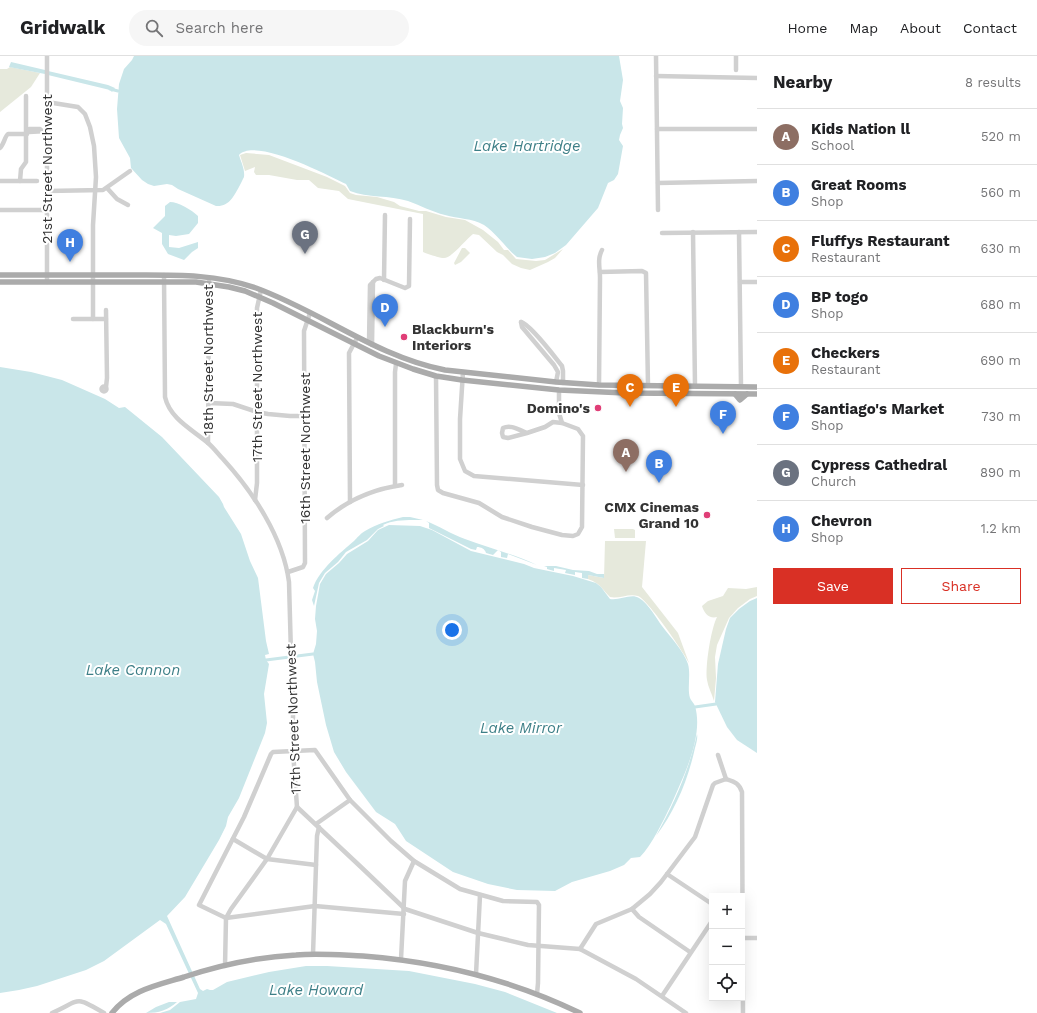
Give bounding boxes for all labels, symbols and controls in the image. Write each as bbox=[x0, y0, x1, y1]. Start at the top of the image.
search box bbox=[129, 10, 409, 46]
text: Gridwalk bbox=[20, 16, 105, 39]
icon: search bbox=[143, 17, 165, 39]
text: Search here bbox=[175, 19, 263, 37]
text: Home bbox=[787, 20, 827, 36]
text: Map bbox=[849, 20, 878, 36]
text: About bbox=[900, 20, 941, 36]
text: Contact bbox=[963, 20, 1017, 36]
text: Nearby bbox=[773, 72, 832, 92]
text: 8 results bbox=[965, 75, 1021, 90]
street label: 21st Street Northwest bbox=[39, 94, 55, 244]
text: Kids Nation ll bbox=[811, 120, 910, 138]
text: A bbox=[782, 129, 790, 144]
text: 520 m bbox=[981, 129, 1021, 144]
water label: Lake Hartridge bbox=[473, 137, 581, 155]
text: School bbox=[811, 138, 854, 153]
text: Great Rooms bbox=[811, 176, 906, 194]
text: B bbox=[782, 185, 790, 200]
text: 560 m bbox=[981, 185, 1021, 200]
text: Shop bbox=[811, 194, 843, 209]
pin: G bbox=[292, 221, 318, 254]
pin: H bbox=[57, 229, 83, 262]
text: Fluffys Restaurant bbox=[811, 232, 950, 250]
text: C bbox=[782, 241, 790, 256]
text: 630 m bbox=[981, 241, 1021, 256]
text: Restaurant bbox=[811, 250, 881, 265]
street label: 18th Street Northwest bbox=[200, 284, 216, 436]
text: BP togo bbox=[811, 288, 868, 306]
pin: D bbox=[372, 294, 398, 327]
text: D bbox=[781, 297, 791, 312]
text: 680 m bbox=[980, 297, 1021, 312]
text: Shop bbox=[811, 306, 843, 321]
street label: 17th Street Northwest bbox=[249, 312, 265, 462]
place label: Blackburn's Interiors bbox=[412, 321, 494, 353]
marker: Blackburn's Interiors bbox=[399, 332, 409, 342]
text: Checkers bbox=[811, 344, 880, 362]
text: E bbox=[782, 353, 790, 368]
text: 690 m bbox=[980, 353, 1021, 368]
text: Restaurant bbox=[811, 362, 881, 377]
street label: 16th Street Northwest bbox=[297, 372, 313, 524]
pin: C bbox=[617, 374, 643, 407]
pin: E bbox=[663, 374, 689, 407]
place label: Domino's bbox=[527, 400, 591, 416]
text: Santiago's Market bbox=[811, 400, 944, 418]
pin: F bbox=[710, 401, 736, 434]
marker: Domino's bbox=[593, 403, 603, 413]
text: F bbox=[782, 409, 790, 424]
text: 730 m bbox=[981, 409, 1021, 424]
text: Shop bbox=[811, 418, 843, 433]
pin: A bbox=[613, 439, 639, 472]
pin: B bbox=[646, 450, 672, 483]
text: Cypress Cathedral bbox=[811, 456, 947, 474]
text: G bbox=[781, 465, 791, 480]
text: 890 m bbox=[980, 465, 1021, 480]
text: Church bbox=[811, 474, 856, 489]
place label: CMX Cinemas Grand 10 bbox=[604, 499, 700, 531]
marker: CMX Cinemas Grand 10 bbox=[702, 510, 712, 520]
text: Chevron bbox=[811, 512, 872, 530]
text: H bbox=[781, 521, 791, 536]
text: 1.2 km bbox=[981, 521, 1021, 536]
text: Shop bbox=[811, 530, 843, 545]
button: Save bbox=[773, 568, 893, 604]
button: Share bbox=[901, 568, 1021, 604]
your location bbox=[442, 620, 462, 640]
street label: 17th Street Northwest bbox=[282, 643, 304, 795]
water label: Lake Cannon bbox=[86, 661, 180, 679]
water label: Lake Mirror bbox=[480, 719, 563, 737]
map controls bbox=[709, 893, 745, 1001]
button: + bbox=[709, 893, 745, 929]
button: − bbox=[709, 929, 745, 965]
button: locate bbox=[709, 965, 745, 1001]
water label: Lake Howard bbox=[269, 981, 364, 999]

